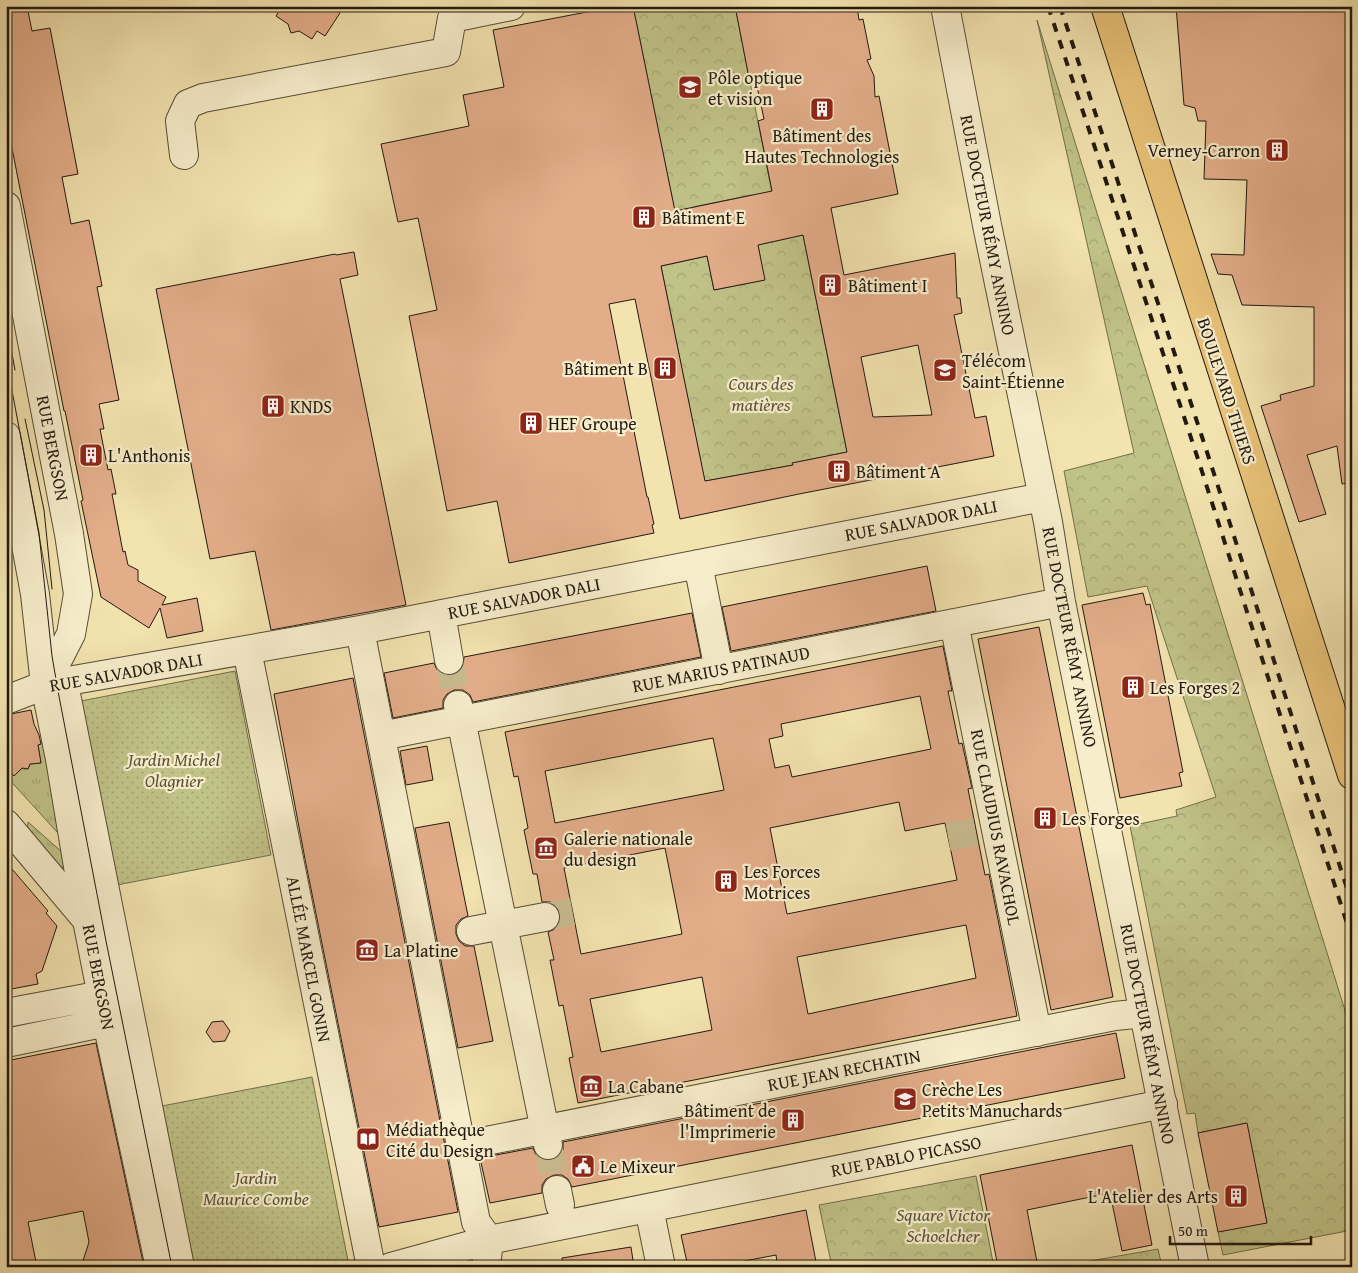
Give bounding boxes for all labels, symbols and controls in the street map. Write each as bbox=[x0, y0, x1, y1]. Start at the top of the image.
place label: Pôle optique et vision bbox=[708, 64, 802, 112]
school or university icon: Pôle optique et vision bbox=[677, 74, 703, 100]
building icon: Bâtiment des Hautes Technologies bbox=[809, 96, 835, 122]
street label: RUE DOCTEUR RÉMY ANNINO bbox=[953, 112, 1023, 338]
place label: Bâtiment des Hautes Technologies bbox=[745, 122, 899, 170]
place label: Verney-Carron bbox=[1148, 137, 1260, 164]
building icon: Verney-Carron bbox=[1264, 137, 1290, 163]
building icon: Bâtiment E bbox=[631, 204, 657, 230]
place label: Bâtiment E bbox=[662, 204, 745, 231]
building icon: Bâtiment I bbox=[817, 272, 843, 298]
place label: Bâtiment I bbox=[848, 272, 927, 299]
street label: BOULEVARD THIERS bbox=[1191, 314, 1264, 468]
place label: Télécom Saint-Étienne bbox=[962, 347, 1065, 395]
place label: Bâtiment B bbox=[564, 355, 648, 382]
building icon: Bâtiment B bbox=[652, 355, 678, 381]
school or university icon: Télécom Saint-Étienne bbox=[932, 357, 958, 383]
park label: Cours des matières bbox=[729, 370, 794, 418]
street label: RUE BERGSON bbox=[30, 393, 77, 503]
building icon: KNDS bbox=[260, 393, 286, 419]
place label: KNDS bbox=[290, 393, 332, 420]
building icon: HEF Groupe bbox=[518, 410, 544, 436]
place label: HEF Groupe bbox=[548, 410, 637, 437]
building icon: L'Anthonis bbox=[78, 442, 104, 468]
place label: L'Anthonis bbox=[108, 442, 190, 469]
building icon: Bâtiment A bbox=[826, 458, 852, 484]
place label: Bâtiment A bbox=[856, 458, 941, 485]
street label: RUE SALVADOR DALI bbox=[842, 492, 1000, 548]
street label: RUE DOCTEUR RÉMY ANNINO bbox=[1035, 524, 1105, 750]
street label: RUE SALVADOR DALI bbox=[445, 570, 603, 626]
street label: RUE MARIUS PATINAUD bbox=[630, 639, 812, 699]
street label: RUE SALVADOR DALI bbox=[47, 645, 205, 699]
building icon: Les Forges 2 bbox=[1120, 674, 1146, 700]
place label: Les Forges 2 bbox=[1150, 674, 1240, 701]
street label: RUE CLAUDIUS RAVACHOL bbox=[964, 727, 1028, 927]
park label: Jardin Michel Olagnier bbox=[125, 746, 221, 794]
building icon: Les Forges bbox=[1032, 805, 1058, 831]
place label: Les Forges bbox=[1062, 805, 1140, 832]
place label: Galerie nationale du design bbox=[564, 825, 693, 873]
museum icon: Galerie nationale du design bbox=[533, 835, 559, 861]
place label: Les Forces Motrices bbox=[744, 858, 820, 906]
building icon: Les Forces Motrices bbox=[713, 868, 739, 894]
street label: ALLÉE MARCEL GONIN bbox=[280, 874, 338, 1045]
street label: RUE DOCTEUR RÉMY ANNINO bbox=[1113, 921, 1183, 1147]
street label: RUE BERGSON bbox=[76, 922, 123, 1032]
museum icon: La Platine bbox=[354, 937, 380, 963]
place label: La Platine bbox=[384, 937, 458, 964]
street label: RUE JEAN RECHATIN bbox=[765, 1042, 923, 1098]
museum icon: La Cabane bbox=[578, 1073, 604, 1099]
place label: La Cabane bbox=[608, 1073, 684, 1100]
place label: Crèche Les Petits Manuchards bbox=[922, 1076, 1062, 1124]
school or university icon: Crèche Les Petits Manuchards bbox=[892, 1086, 918, 1112]
place label: Bâtiment de l'Imprimerie bbox=[680, 1097, 776, 1145]
building icon: Bâtiment de l'Imprimerie bbox=[780, 1107, 806, 1133]
place label: Médiathèque Cité du Design bbox=[386, 1116, 494, 1164]
library icon: Médiathèque Cité du Design bbox=[355, 1126, 381, 1152]
street label: RUE PABLO PICASSO bbox=[829, 1128, 984, 1184]
public building icon: Le Mixeur bbox=[570, 1153, 596, 1179]
place label: Le Mixeur bbox=[600, 1153, 676, 1180]
park label: Jardin Maurice Combe bbox=[203, 1164, 309, 1212]
place label: L'Atelier des Arts bbox=[1088, 1183, 1218, 1210]
building icon: L'Atelier des Arts bbox=[1223, 1183, 1249, 1209]
park label: Square Victor Schoelcher bbox=[896, 1201, 991, 1249]
scale bar bbox=[1170, 1213, 1312, 1245]
text: 50 m bbox=[1178, 1220, 1209, 1241]

